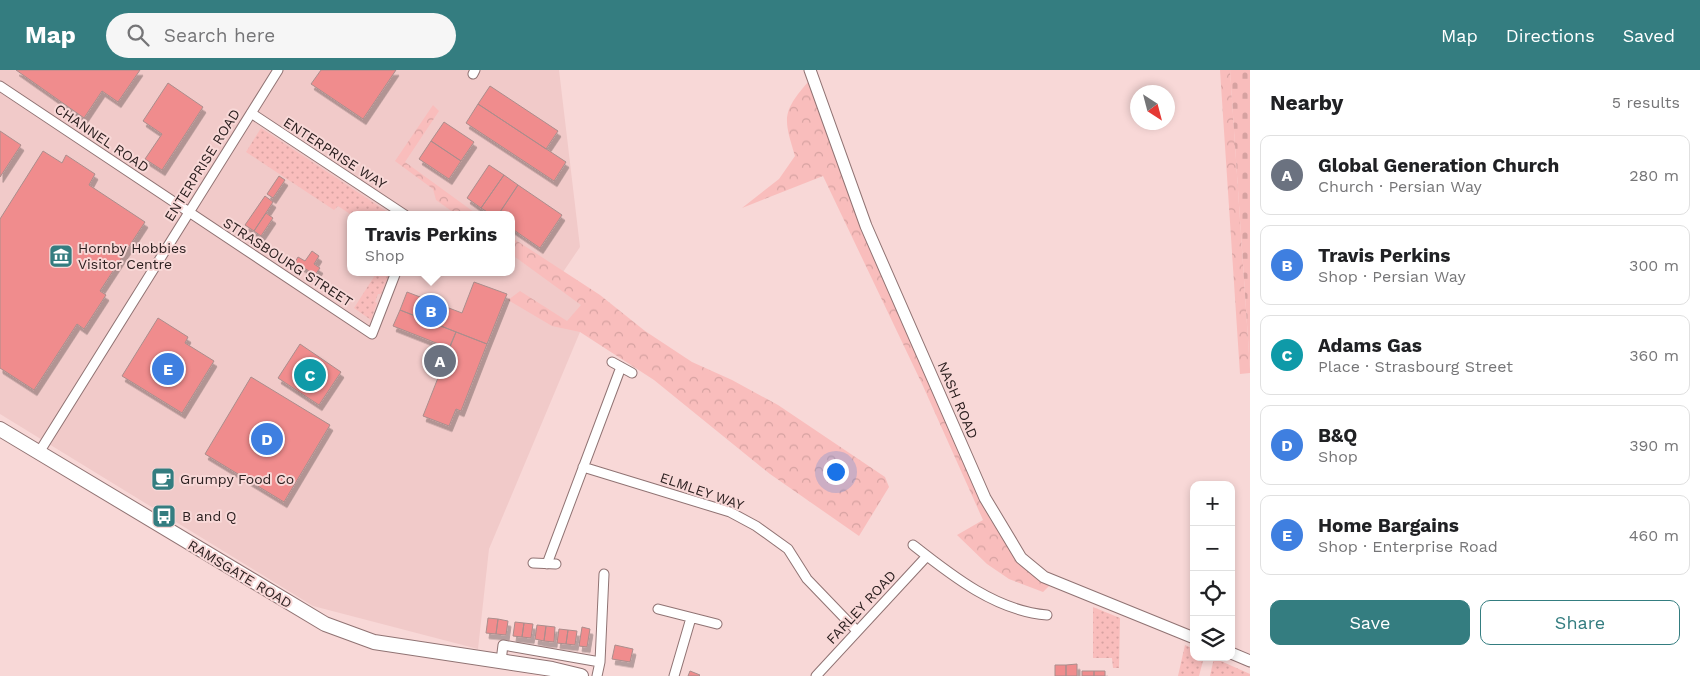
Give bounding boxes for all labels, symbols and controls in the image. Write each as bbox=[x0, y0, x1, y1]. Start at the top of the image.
search box bbox=[106, 13, 456, 58]
text: Map bbox=[25, 21, 76, 49]
icon: search bbox=[124, 21, 152, 49]
text: Search here bbox=[164, 24, 275, 47]
text: Map bbox=[1441, 25, 1478, 46]
text: Directions bbox=[1506, 25, 1595, 46]
text: Saved bbox=[1623, 25, 1675, 46]
north arrow bbox=[1130, 85, 1175, 130]
text: Nearby bbox=[1270, 90, 1343, 115]
text: 5 results bbox=[1612, 93, 1680, 112]
street label: CHANNEL ROAD bbox=[52, 101, 152, 175]
street label: ENTERPRISE ROAD bbox=[161, 106, 243, 224]
street label: ENTERPRISE WAY bbox=[281, 114, 389, 192]
text: Global Generation Church bbox=[1318, 154, 1559, 177]
text: A bbox=[1282, 166, 1292, 185]
text: 280 m bbox=[1629, 166, 1679, 185]
text: Church · Persian Way bbox=[1318, 177, 1482, 196]
popup bbox=[347, 211, 515, 276]
street label: STRASBOURG STREET bbox=[220, 214, 356, 310]
text: Travis Perkins bbox=[365, 223, 497, 246]
place label: Hornby Hobbies Visitor Centre bbox=[78, 240, 186, 272]
museum icon: Hornby Hobbies Visitor Centre bbox=[48, 243, 74, 269]
text: Travis Perkins bbox=[1318, 244, 1450, 267]
text: Shop bbox=[365, 246, 405, 265]
text: B bbox=[1282, 256, 1292, 275]
text: 300 m bbox=[1629, 256, 1679, 275]
text: Shop · Persian Way bbox=[1318, 267, 1466, 286]
pin: B bbox=[415, 292, 447, 330]
text: Adams Gas bbox=[1318, 334, 1422, 357]
pin: A bbox=[424, 342, 456, 380]
text: C bbox=[1282, 346, 1292, 365]
text: 360 m bbox=[1629, 346, 1679, 365]
pin: E bbox=[152, 350, 184, 388]
pin: C bbox=[294, 356, 326, 394]
text: Place · Strasbourg Street bbox=[1318, 357, 1513, 376]
street label: NASH ROAD bbox=[935, 359, 981, 441]
pin: D bbox=[251, 420, 283, 458]
text: B&Q bbox=[1318, 424, 1357, 447]
text: D bbox=[1281, 436, 1293, 455]
text: 390 m bbox=[1629, 436, 1679, 455]
text: Shop bbox=[1318, 447, 1358, 466]
your location bbox=[823, 459, 849, 485]
cafe icon: Grumpy Food Co bbox=[150, 466, 176, 492]
street label: ELMLEY WAY bbox=[658, 469, 746, 513]
place label: Grumpy Food Co bbox=[180, 471, 294, 487]
map controls bbox=[1190, 481, 1235, 661]
button: + bbox=[1190, 481, 1235, 526]
bus stop icon: B and Q bbox=[151, 503, 177, 529]
place label: B and Q bbox=[182, 508, 237, 524]
text: Home Bargains bbox=[1318, 514, 1459, 537]
button: − bbox=[1190, 526, 1235, 571]
text: E bbox=[1282, 526, 1292, 545]
text: 460 m bbox=[1629, 526, 1679, 545]
street label: RAMSGATE ROAD bbox=[185, 537, 295, 611]
text: Shop · Enterprise Road bbox=[1318, 537, 1498, 556]
street label: FARLEY ROAD bbox=[823, 567, 899, 647]
button: locate bbox=[1190, 571, 1235, 616]
button: Save bbox=[1270, 600, 1470, 645]
button: Share bbox=[1480, 600, 1680, 645]
button: layers bbox=[1190, 616, 1235, 661]

